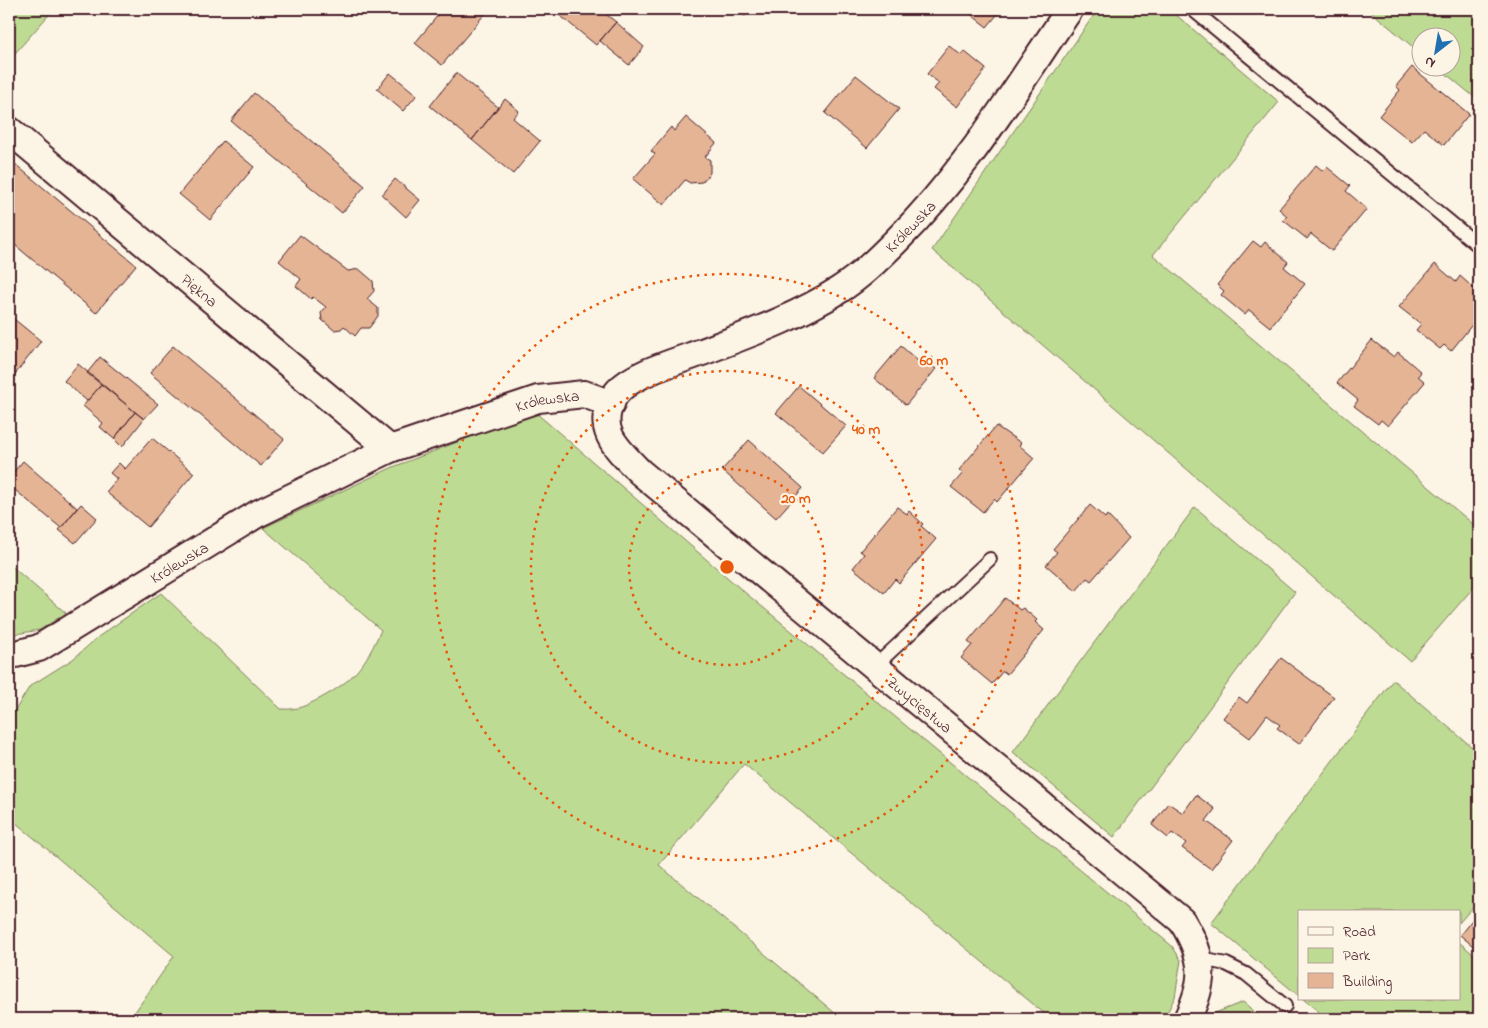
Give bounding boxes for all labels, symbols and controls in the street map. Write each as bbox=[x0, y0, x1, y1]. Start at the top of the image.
north arrow bbox=[1410, 28, 1460, 78]
text: N bbox=[1421, 50, 1440, 73]
street label: Królewska bbox=[880, 196, 943, 259]
street label: Piękna bbox=[175, 269, 222, 314]
text: 60 m bbox=[919, 350, 949, 372]
street label: Królewska bbox=[513, 385, 581, 420]
text: 40 m bbox=[851, 419, 880, 441]
text: 20 m bbox=[780, 488, 811, 510]
street label: Królewska bbox=[146, 537, 214, 591]
centre of rings bbox=[718, 558, 736, 576]
street label: Zwycięstwa bbox=[881, 671, 957, 740]
legend bbox=[1298, 910, 1460, 1000]
text: Road bbox=[1343, 921, 1376, 943]
text: Park bbox=[1343, 945, 1371, 967]
text: Building bbox=[1342, 971, 1392, 994]

